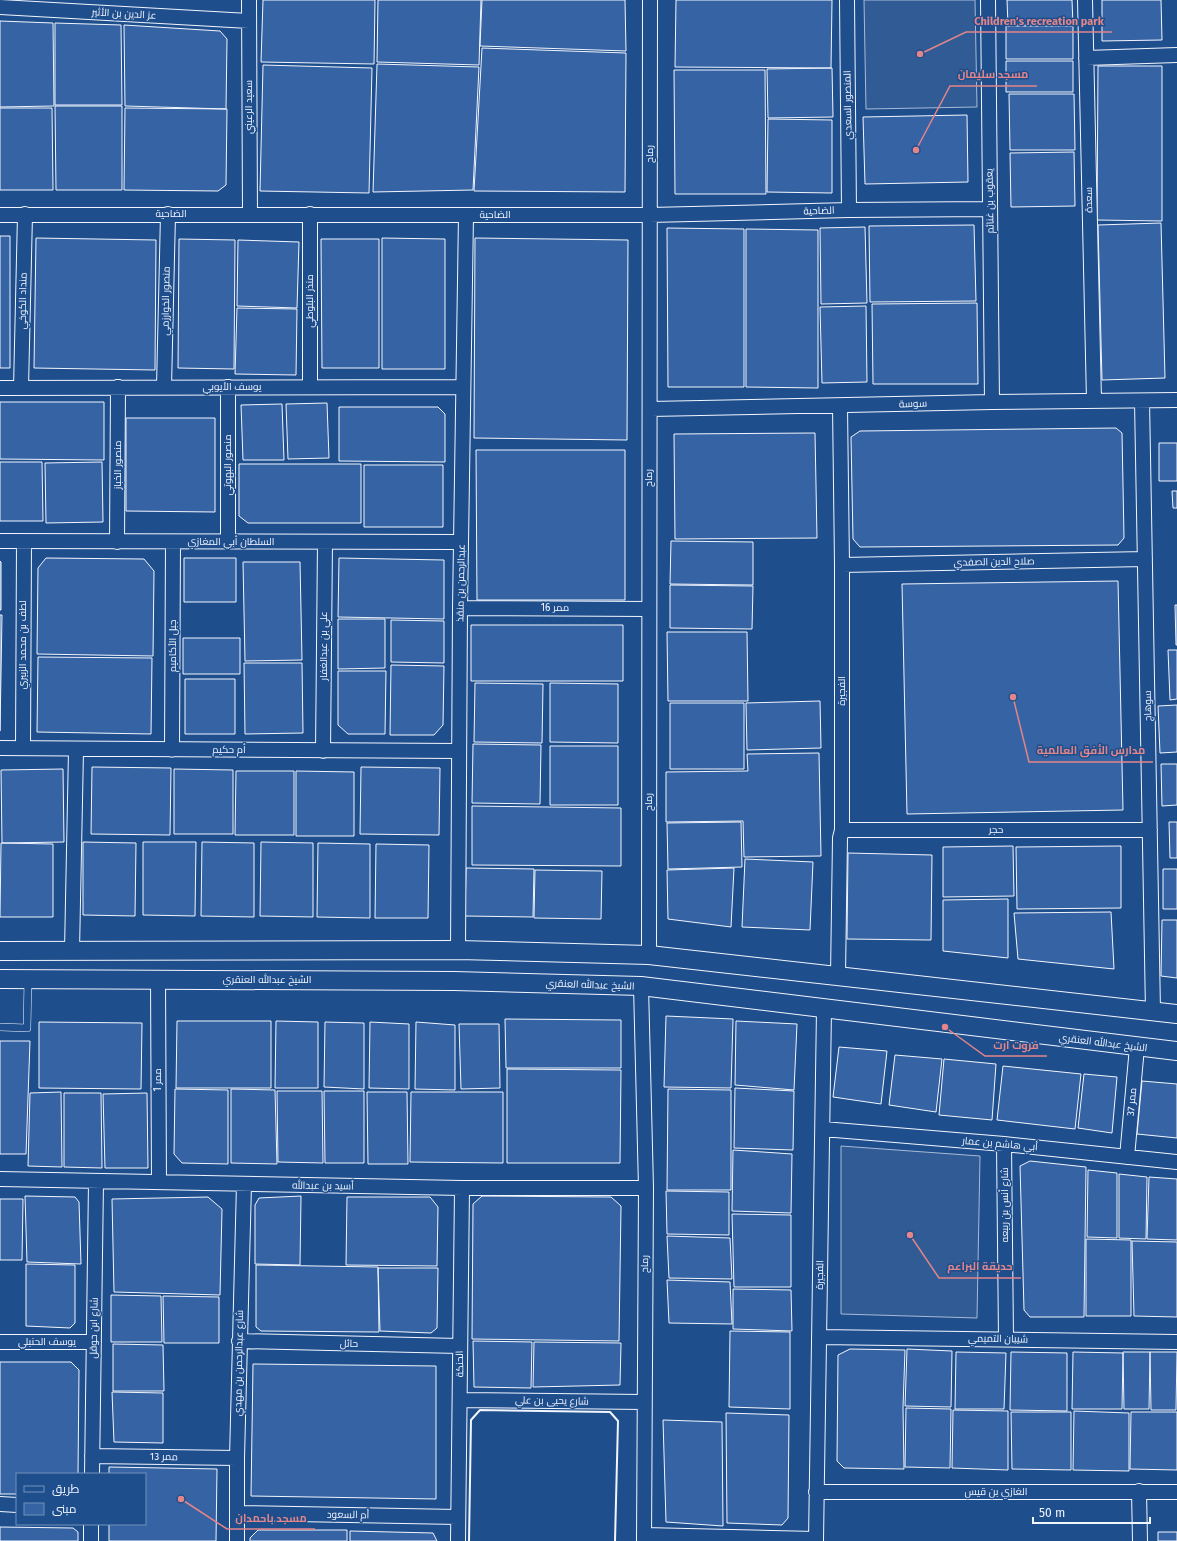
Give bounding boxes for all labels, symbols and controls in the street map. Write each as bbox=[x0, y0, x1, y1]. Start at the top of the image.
street label: عز الدين بن الأثير bbox=[90, 6, 157, 22]
callout: Children’s recreation park bbox=[966, 9, 1112, 32]
text: Children’s recreation park bbox=[974, 15, 1105, 28]
callout: مسجد سليمان bbox=[950, 63, 1037, 86]
text: مسجد سليمان bbox=[958, 68, 1028, 81]
street label: المنصور السعدي bbox=[841, 70, 856, 140]
street label: سعيد الرعيني bbox=[243, 80, 256, 134]
street label: رماح bbox=[644, 145, 656, 163]
street label: يعقوب بن غنائم bbox=[983, 168, 998, 234]
street label: سعدة bbox=[1083, 187, 1095, 213]
street label: الضاحية bbox=[803, 204, 835, 218]
street label: الضاحية bbox=[155, 208, 187, 220]
street label: الضاحية bbox=[479, 209, 511, 221]
street label: منصور الخوارزمي bbox=[159, 266, 174, 336]
street label: منداد الكوخي bbox=[17, 272, 30, 330]
street label: منذر البلوطي bbox=[304, 274, 317, 328]
street label: يوسف الأيوبي bbox=[202, 381, 262, 394]
street label: سوسة bbox=[899, 398, 927, 410]
street label: منصور البهوتي bbox=[222, 434, 235, 496]
street label: منصور الخباز bbox=[112, 441, 124, 490]
street label: رماح bbox=[643, 469, 655, 487]
street label: السلطان أبي المغازي bbox=[188, 535, 274, 549]
street label: عبدالرحمن بن منقذ bbox=[454, 544, 468, 622]
street label: صلاح الدين الصفدي bbox=[953, 555, 1035, 570]
street label: لطف بن محمد الزبيري bbox=[17, 601, 30, 689]
street label: ممر 16 bbox=[541, 602, 569, 614]
street label: علي بن عبدالغفار bbox=[318, 611, 331, 682]
street label: جبل الأكاميم bbox=[167, 620, 180, 672]
street label: الفجيرة bbox=[836, 676, 848, 706]
street label: سوهاج bbox=[1142, 691, 1154, 721]
callout: مدارس الأفق العالمية bbox=[1029, 739, 1153, 762]
street label: أم حكيم bbox=[212, 743, 246, 757]
text: مدارس الأفق العالمية bbox=[1037, 744, 1145, 758]
street label: رماح bbox=[643, 793, 655, 811]
street label: حجر bbox=[988, 824, 1003, 836]
street label: الشيخ عبدالله العنقري bbox=[222, 972, 312, 987]
street label: الشيخ عبدالله العنقري bbox=[545, 975, 635, 994]
street label: الشيخ عبدالله العنقري bbox=[1058, 1030, 1148, 1055]
callout: فروت ارت bbox=[985, 1033, 1047, 1056]
text: فروت ارت bbox=[993, 1039, 1039, 1053]
street label: ممر 1 bbox=[152, 1068, 164, 1092]
street label: ممر 37 bbox=[1125, 1087, 1139, 1117]
street label: أبي هاشم بن عمار bbox=[961, 1134, 1039, 1154]
street label: شارع أنس بن ربيعه bbox=[998, 1167, 1011, 1243]
street label: أسيد بن عبدالله bbox=[292, 1177, 354, 1193]
street label: رماح bbox=[639, 1255, 651, 1273]
callout: حديقة البراعم bbox=[939, 1255, 1021, 1278]
street label: الفجيرة bbox=[814, 1260, 826, 1290]
text: حديقة البراعم bbox=[947, 1260, 1013, 1274]
street label: شارع ابن حوقل bbox=[87, 1297, 101, 1359]
street label: شارع عبدالرحمن بن مهدي bbox=[232, 1310, 247, 1416]
street label: شيبان التميمي bbox=[968, 1332, 1028, 1347]
street label: يوسف الحنبلي bbox=[18, 1336, 76, 1349]
street label: حائل bbox=[340, 1338, 358, 1350]
street label: الحنكة bbox=[454, 1351, 466, 1377]
street label: شارع يحيى بن علي bbox=[515, 1394, 589, 1409]
street label: ممر 13 bbox=[150, 1451, 178, 1463]
legend bbox=[16, 1473, 146, 1525]
text: طريق bbox=[52, 1482, 80, 1496]
street label: الغازي بن قيس bbox=[965, 1486, 1027, 1499]
scale bar bbox=[1033, 1499, 1150, 1525]
text: مبنى bbox=[52, 1502, 77, 1516]
callout: مسجد باحمدان bbox=[227, 1506, 315, 1529]
text: 50 m bbox=[1039, 1506, 1065, 1520]
street label: أم السعود bbox=[327, 1508, 370, 1522]
text: مسجد باحمدان bbox=[235, 1512, 307, 1525]

